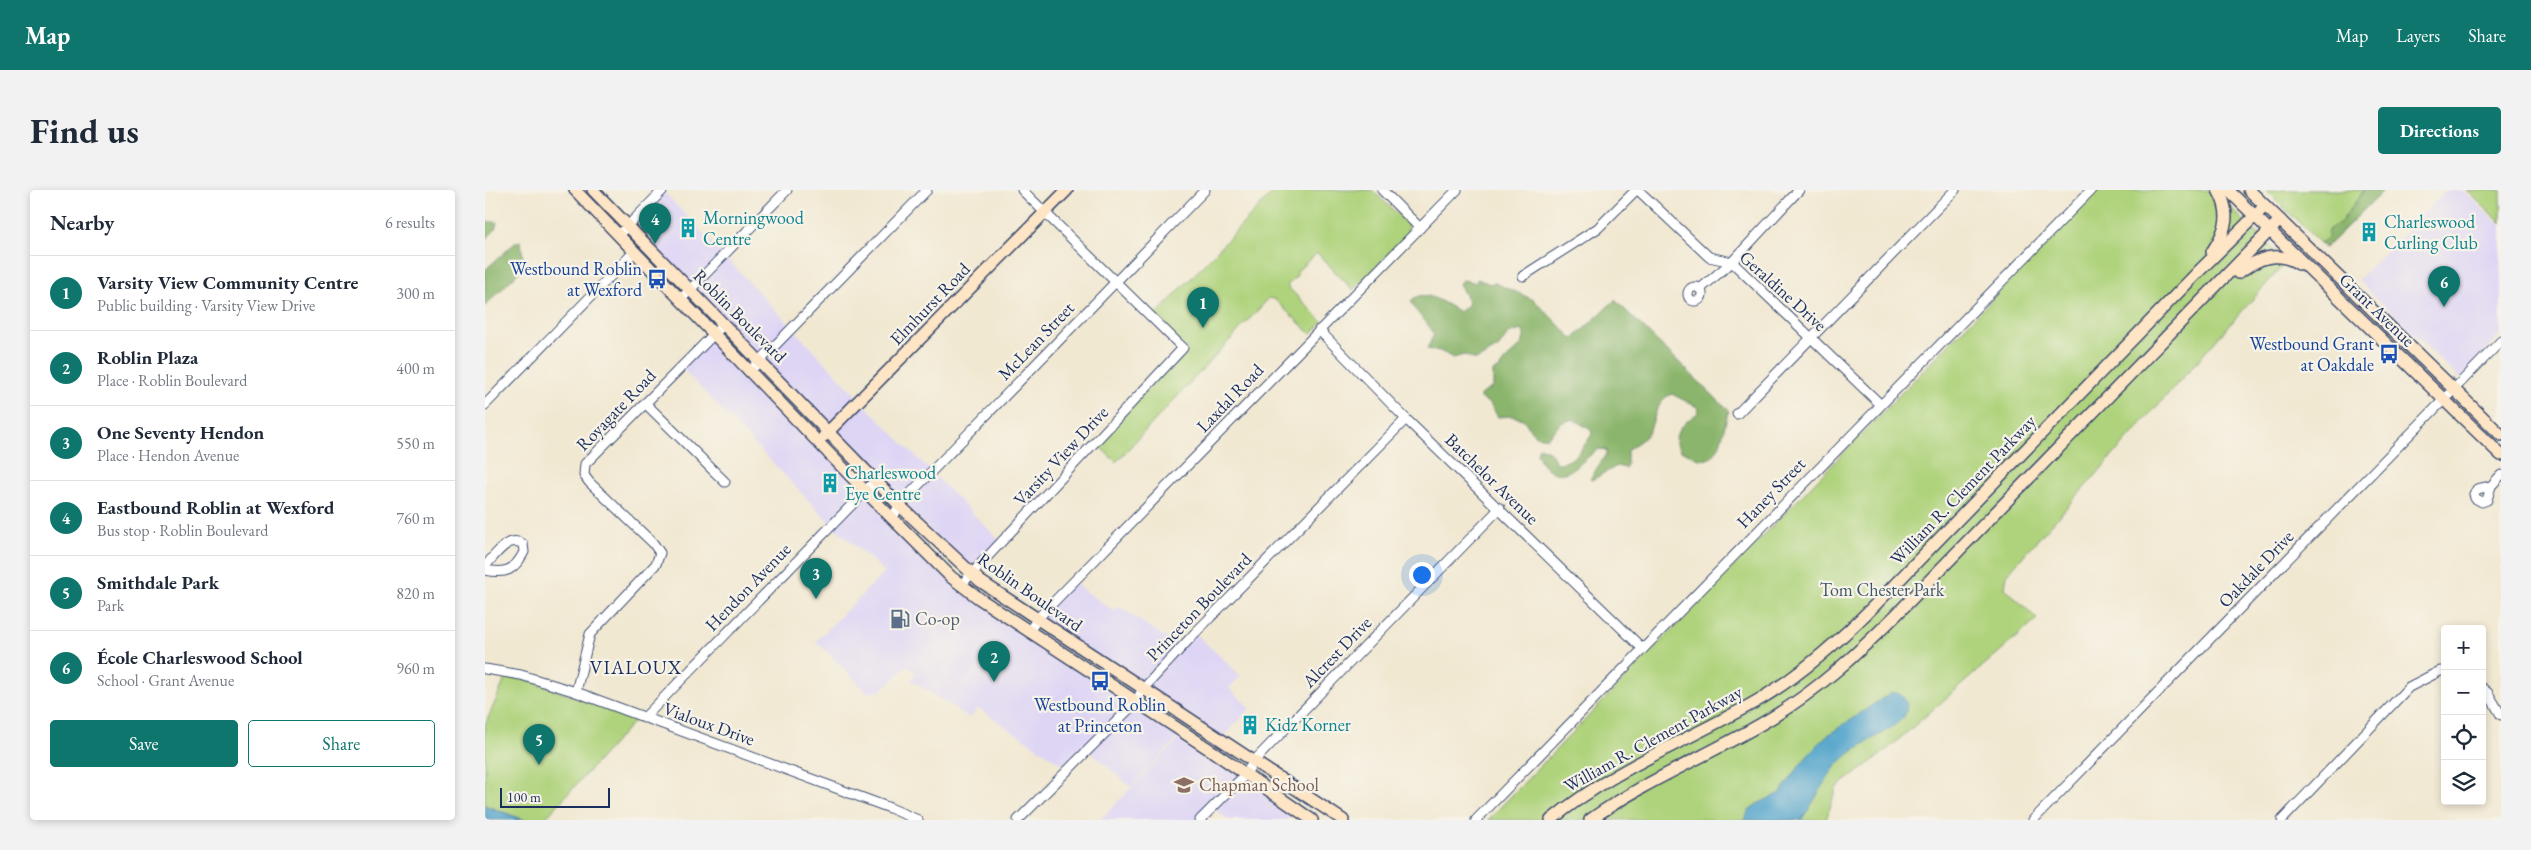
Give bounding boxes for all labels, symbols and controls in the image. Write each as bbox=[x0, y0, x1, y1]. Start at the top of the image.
text: Map bbox=[25, 20, 70, 51]
text: Map bbox=[2336, 24, 2368, 47]
text: Layers bbox=[2396, 24, 2440, 47]
text: Share bbox=[2468, 24, 2506, 47]
button: Directions bbox=[2378, 107, 2501, 154]
text: Find us bbox=[30, 108, 139, 153]
pin: 4 bbox=[639, 203, 671, 244]
place label: Morningwood Centre bbox=[703, 206, 805, 250]
text: Nearby bbox=[50, 209, 114, 236]
place label: Charleswood Curling Club bbox=[2384, 210, 2478, 254]
text: 6 results bbox=[385, 212, 435, 233]
building icon: Morningwood Centre bbox=[677, 217, 699, 239]
building icon: Charleswood Curling Club bbox=[2358, 221, 2380, 243]
street label: Geraldine Drive bbox=[1735, 245, 1832, 336]
place label: Westbound Roblin at Wexford bbox=[510, 257, 643, 301]
street label: Elmhurst Road bbox=[885, 257, 975, 350]
street label: Roblin Boulevard bbox=[689, 264, 793, 368]
pin: 6 bbox=[2428, 266, 2460, 307]
bus stop icon: Westbound Roblin at Wexford bbox=[646, 268, 668, 290]
street label: Grant Avenue bbox=[2335, 268, 2420, 352]
text: Varsity View Community Centre bbox=[97, 270, 359, 295]
text: 1 bbox=[62, 283, 70, 304]
text: 300 m bbox=[396, 283, 435, 304]
pin: 1 bbox=[1187, 287, 1219, 328]
text: Public building · Varsity View Drive bbox=[97, 295, 315, 316]
street label: McLean Street bbox=[992, 296, 1079, 385]
place label: Westbound Grant at Oakdale bbox=[2249, 332, 2374, 376]
bus stop icon: Westbound Grant at Oakdale bbox=[2378, 343, 2400, 365]
text: Roblin Plaza bbox=[97, 345, 198, 370]
text: 2 bbox=[62, 358, 70, 379]
text: 400 m bbox=[396, 358, 435, 379]
street label: Laxdal Road bbox=[1191, 358, 1269, 437]
street label: Royagate Road bbox=[571, 363, 661, 455]
text: Place · Roblin Boulevard bbox=[97, 370, 247, 391]
street label: Varsity View Drive bbox=[1008, 401, 1113, 510]
street label: William R. Clement Parkway bbox=[1885, 409, 2041, 570]
text: One Seventy Hendon bbox=[97, 420, 264, 445]
street label: Batchelor Avenue bbox=[1441, 428, 1544, 529]
text: 3 bbox=[62, 433, 70, 454]
text: 550 m bbox=[396, 433, 435, 454]
text: Place · Hendon Avenue bbox=[97, 445, 239, 466]
street label: Haney Street bbox=[1731, 452, 1810, 533]
place label: Charleswood Eye Centre bbox=[845, 461, 937, 505]
building icon: Charleswood Eye Centre bbox=[819, 472, 841, 494]
text: Eastbound Roblin at Wexford bbox=[97, 495, 334, 520]
text: 4 bbox=[62, 508, 70, 529]
text: 760 m bbox=[396, 508, 435, 529]
text: Bus stop · Roblin Boulevard bbox=[97, 520, 268, 541]
street label: Oakdale Drive bbox=[2213, 525, 2298, 612]
street label: Hendon Avenue bbox=[700, 538, 795, 636]
street label: Roblin Boulevard bbox=[973, 547, 1088, 637]
street label: Princeton Boulevard bbox=[1141, 547, 1257, 666]
pin: 3 bbox=[800, 558, 832, 599]
your location bbox=[1409, 562, 1435, 588]
text: Smithdale Park bbox=[97, 570, 219, 595]
park label: Tom Chester Park bbox=[1820, 578, 1945, 601]
text: 5 bbox=[62, 583, 70, 604]
text: 820 m bbox=[396, 583, 435, 604]
text: Park bbox=[97, 595, 124, 616]
place label: Co-op bbox=[915, 607, 960, 630]
fuel station icon: Co-op bbox=[889, 608, 911, 630]
street label: Alcrest Drive bbox=[1296, 611, 1376, 693]
map controls bbox=[2441, 625, 2486, 805]
button: + bbox=[2441, 625, 2486, 670]
pin: 2 bbox=[978, 641, 1010, 682]
text: École Charleswood School bbox=[97, 645, 303, 670]
district label: VIALOUX bbox=[590, 655, 682, 680]
text: 6 bbox=[62, 658, 70, 679]
text: 960 m bbox=[396, 658, 435, 679]
text: School · Grant Avenue bbox=[97, 670, 234, 691]
bus stop icon: Westbound Roblin at Princeton bbox=[1089, 670, 1111, 692]
button: − bbox=[2441, 670, 2486, 715]
street label: William R. Clement Parkway bbox=[1560, 680, 1746, 797]
place label: Westbound Roblin at Princeton bbox=[1034, 693, 1167, 737]
street label: Vialoux Drive bbox=[660, 696, 758, 751]
place label: Kidz Korner bbox=[1265, 713, 1351, 736]
building icon: Kidz Korner bbox=[1239, 714, 1261, 736]
button: locate bbox=[2441, 715, 2486, 760]
button: Save bbox=[50, 720, 238, 767]
button: Share bbox=[248, 720, 435, 767]
pin: 5 bbox=[523, 724, 555, 765]
button: layers bbox=[2441, 760, 2486, 805]
place label: Chapman School bbox=[1199, 773, 1319, 796]
school or university icon: Chapman School bbox=[1173, 774, 1195, 796]
scale bar bbox=[500, 785, 610, 808]
text: 100 m bbox=[507, 788, 541, 806]

